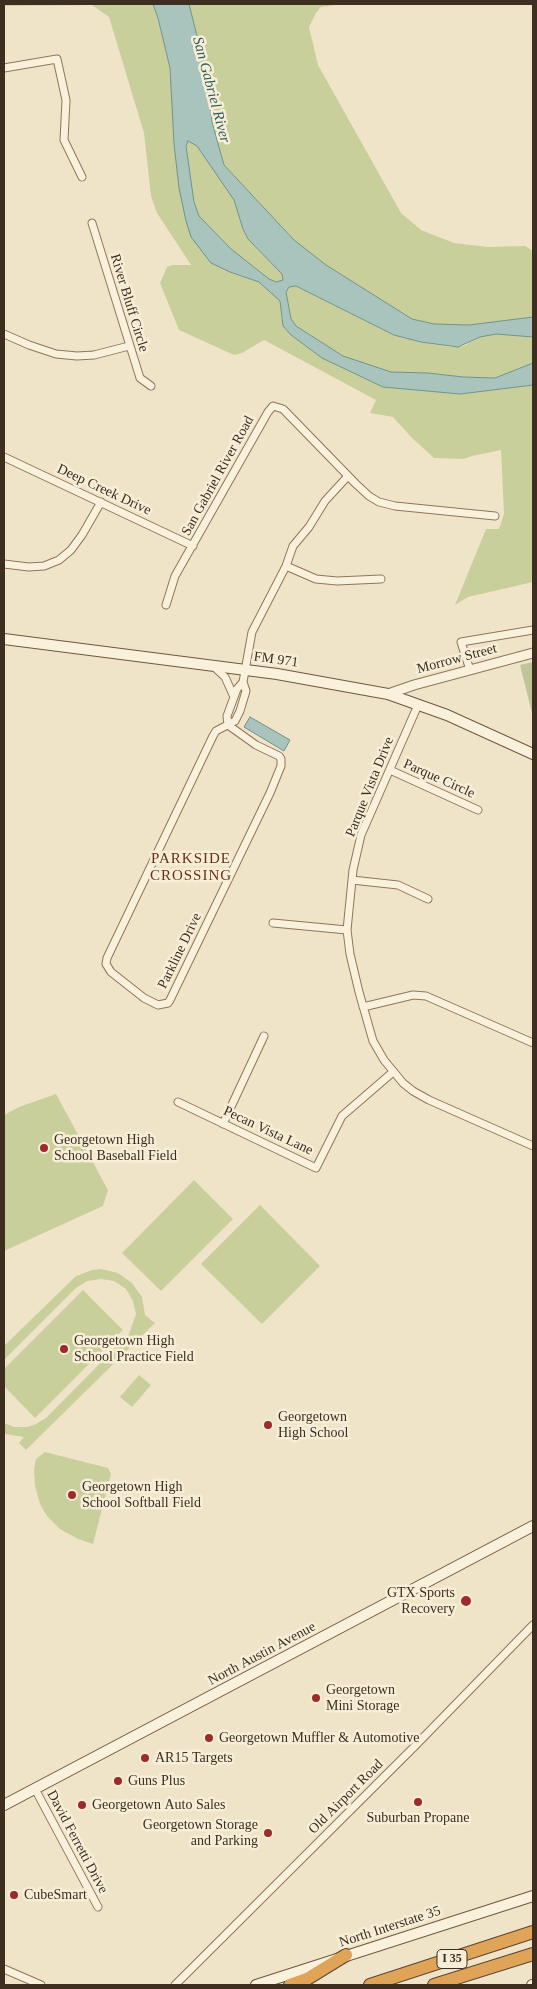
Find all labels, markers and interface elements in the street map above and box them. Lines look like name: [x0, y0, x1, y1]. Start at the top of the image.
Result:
water label: San Gabriel River: [188, 35, 234, 145]
street label: River Bluff Circle: [106, 252, 152, 354]
street label: San Gabriel River Road: [178, 413, 258, 539]
street label: Deep Creek Drive: [54, 461, 154, 519]
street label: Morrow Street: [415, 640, 499, 678]
street label: FM 971: [253, 649, 299, 671]
street label: Parque Vista Drive: [342, 734, 398, 840]
street label: Parque Circle: [401, 756, 477, 802]
district label: PARKSIDE CROSSING: [149, 850, 233, 885]
street label: Parkline Drive: [154, 910, 206, 992]
street label: Pecan Vista Lane: [220, 1103, 316, 1159]
place label: Georgetown High School Baseball Field: [54, 1132, 177, 1164]
marker: Georgetown High School Baseball Field: [38, 1142, 50, 1154]
place label: Georgetown High School Practice Field: [74, 1333, 194, 1365]
marker: Georgetown High School Practice Field: [58, 1343, 70, 1355]
place label: Georgetown High School: [278, 1409, 348, 1441]
marker: Georgetown High School: [262, 1419, 274, 1431]
place label: Georgetown High School Softball Field: [82, 1479, 201, 1511]
marker: Georgetown High School Softball Field: [66, 1489, 78, 1501]
place label: GTX Sports Recovery: [387, 1585, 455, 1618]
marker: GTX Sports Recovery: [459, 1594, 473, 1608]
street label: North Austin Avenue: [205, 1619, 319, 1689]
place label: Georgetown Mini Storage: [326, 1682, 399, 1714]
marker: Georgetown Mini Storage: [310, 1692, 322, 1704]
place label: Georgetown Muffler & Automotive: [219, 1730, 420, 1746]
marker: Georgetown Muffler & Automotive: [203, 1732, 215, 1744]
place label: AR15 Targets: [155, 1750, 233, 1766]
marker: AR15 Targets: [139, 1752, 151, 1764]
street label: Old Airport Road: [305, 1756, 387, 1838]
place label: Guns Plus: [128, 1773, 185, 1789]
marker: Guns Plus: [112, 1775, 124, 1787]
street label: David Ferretti Drive: [43, 1788, 111, 1896]
marker: Suburban Propane: [412, 1796, 424, 1808]
place label: Georgetown Auto Sales: [92, 1797, 225, 1813]
marker: Georgetown Auto Sales: [76, 1799, 88, 1811]
place label: Suburban Propane: [366, 1810, 470, 1826]
place label: Georgetown Storage and Parking: [143, 1817, 258, 1850]
marker: Georgetown Storage and Parking: [262, 1827, 274, 1839]
place label: CubeSmart: [24, 1887, 87, 1903]
marker: CubeSmart: [8, 1889, 20, 1901]
street label: North Interstate 35: [337, 1903, 443, 1951]
road number: I 35: [437, 1950, 467, 1968]

